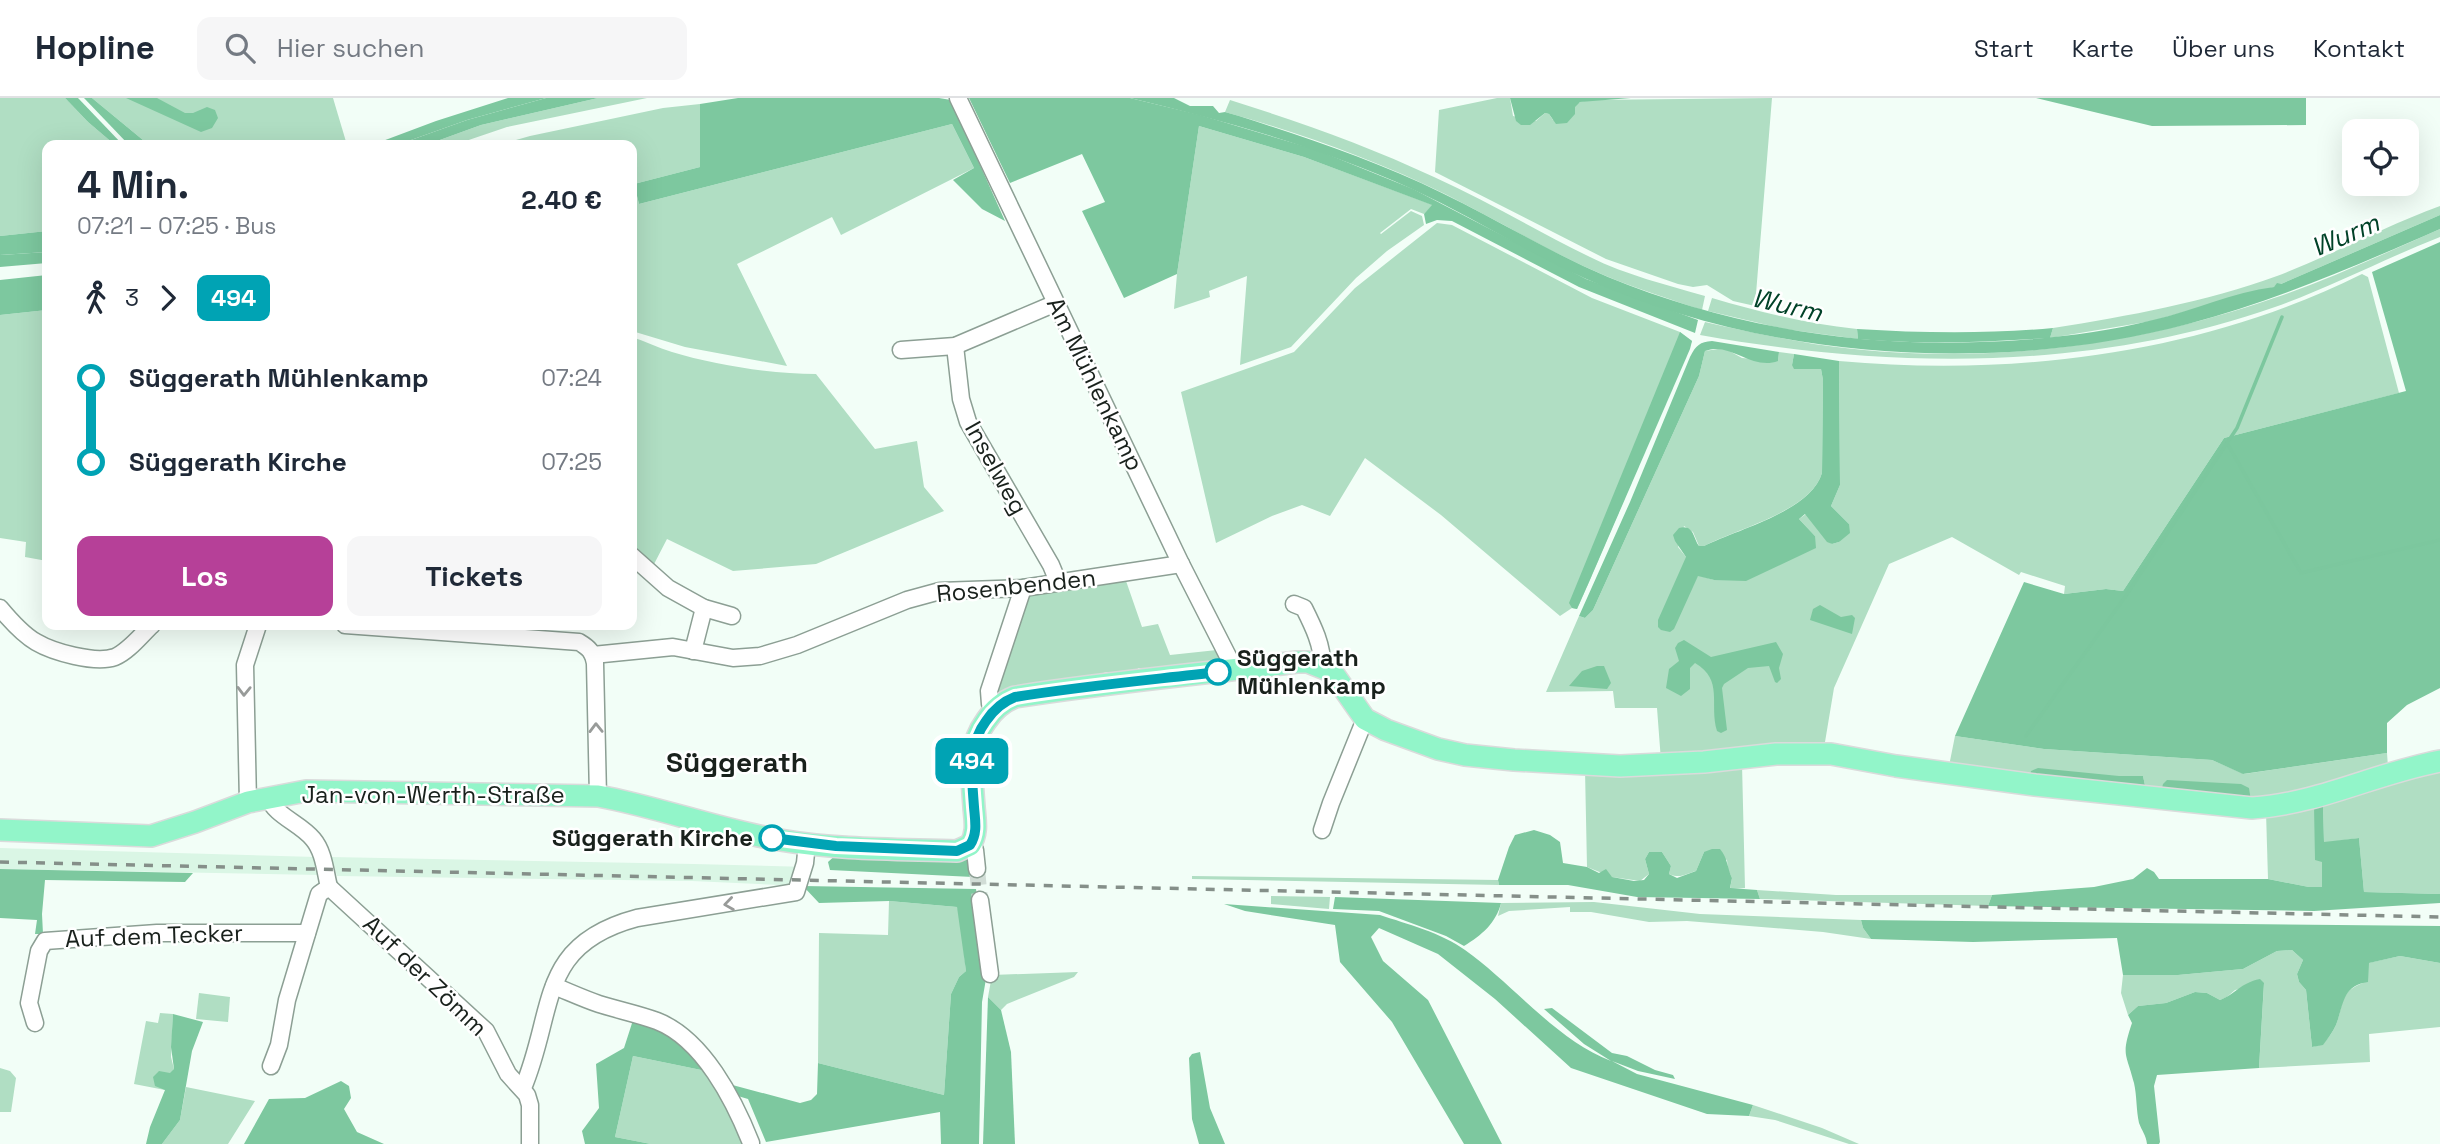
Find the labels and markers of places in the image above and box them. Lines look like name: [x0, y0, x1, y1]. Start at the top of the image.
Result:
place label: Süggerath Mühlenkamp: [1237, 642, 1386, 701]
marker: Süggerath Mühlenkamp: [1205, 659, 1231, 685]
place label: Süggerath Kirche: [552, 822, 753, 853]
marker: Süggerath Kirche: [759, 825, 785, 851]

